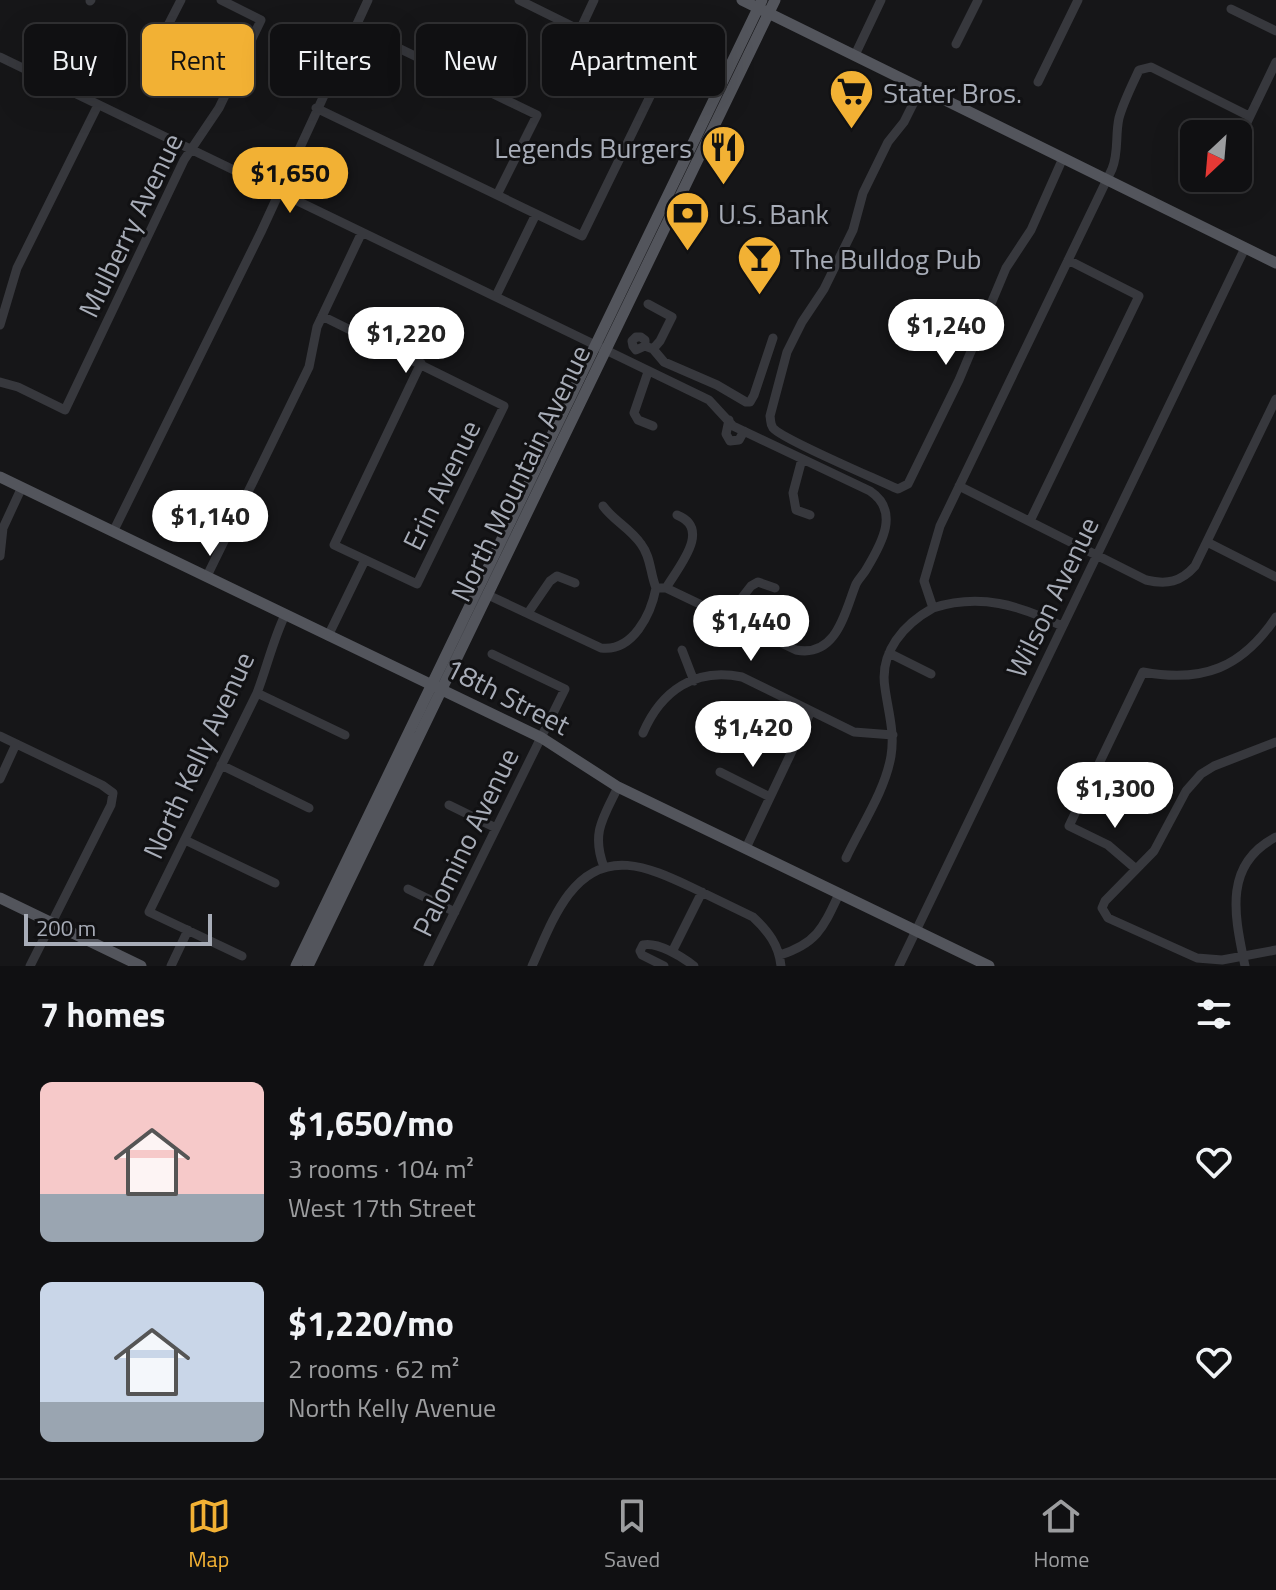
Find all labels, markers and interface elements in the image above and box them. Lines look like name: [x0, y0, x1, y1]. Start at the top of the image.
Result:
chip: Buy: [24, 24, 126, 96]
chip: Rent: [142, 24, 254, 96]
chip: Filters: [270, 24, 400, 96]
chip: New: [416, 24, 526, 96]
chip: Apartment: [542, 24, 725, 96]
supermarket icon: Stater Bros.: [828, 68, 876, 131]
place label: Stater Bros.: [883, 71, 1022, 114]
north arrow: [1180, 120, 1252, 192]
map controls: [1180, 120, 1252, 192]
restaurant icon: Legends Burgers: [699, 123, 747, 186]
street label: Mulberry Avenue: [67, 126, 193, 324]
place label: Legends Burgers: [494, 126, 692, 169]
pin: $1,650: [225, 147, 355, 215]
text: $1,650: [250, 153, 330, 192]
bank icon: U.S. Bank: [663, 189, 711, 252]
place label: U.S. Bank: [718, 192, 829, 235]
bar icon: The Bulldog Pub: [735, 234, 783, 297]
place label: The Bulldog Pub: [790, 237, 981, 280]
pin: $1,240: [881, 299, 1011, 367]
text: $1,240: [906, 305, 986, 344]
pin: $1,220: [341, 307, 471, 375]
text: $1,220: [366, 313, 446, 352]
street label: North Mountain Avenue: [439, 337, 601, 609]
street label: Erin Avenue: [391, 413, 491, 557]
pin: $1,140: [145, 490, 275, 558]
text: $1,140: [170, 496, 250, 535]
street label: Wilson Avenue: [995, 509, 1109, 685]
pin: $1,440: [686, 595, 816, 663]
text: $1,440: [711, 601, 791, 640]
street label: North Kelly Avenue: [131, 644, 265, 866]
street label: 18th Street: [438, 646, 578, 746]
pin: $1,420: [688, 701, 818, 769]
text: $1,420: [713, 707, 793, 746]
street label: Palomino Avenue: [401, 741, 529, 943]
pin: $1,300: [1050, 762, 1180, 830]
text: $1,300: [1075, 768, 1155, 807]
scale bar: [24, 910, 212, 946]
text: 200 m: [36, 911, 96, 945]
text: 7 homes: [40, 988, 165, 1040]
icon: filters: [1192, 992, 1236, 1036]
text: $1,650/mo: [288, 1097, 454, 1149]
icon: home: [104, 1114, 200, 1210]
icon: heart: [1192, 1140, 1236, 1184]
text: 3 rooms · 104 m²: [288, 1149, 474, 1188]
text: West 17th Street: [288, 1188, 476, 1227]
text: $1,220/mo: [288, 1297, 454, 1349]
icon: home: [104, 1314, 200, 1410]
icon: heart: [1192, 1340, 1236, 1384]
text: 2 rooms · 62 m²: [288, 1349, 459, 1388]
text: North Kelly Avenue: [288, 1388, 496, 1427]
tab: Map: [187, 1494, 231, 1576]
tab: Saved: [604, 1494, 660, 1576]
tab: Home: [1033, 1494, 1089, 1576]

